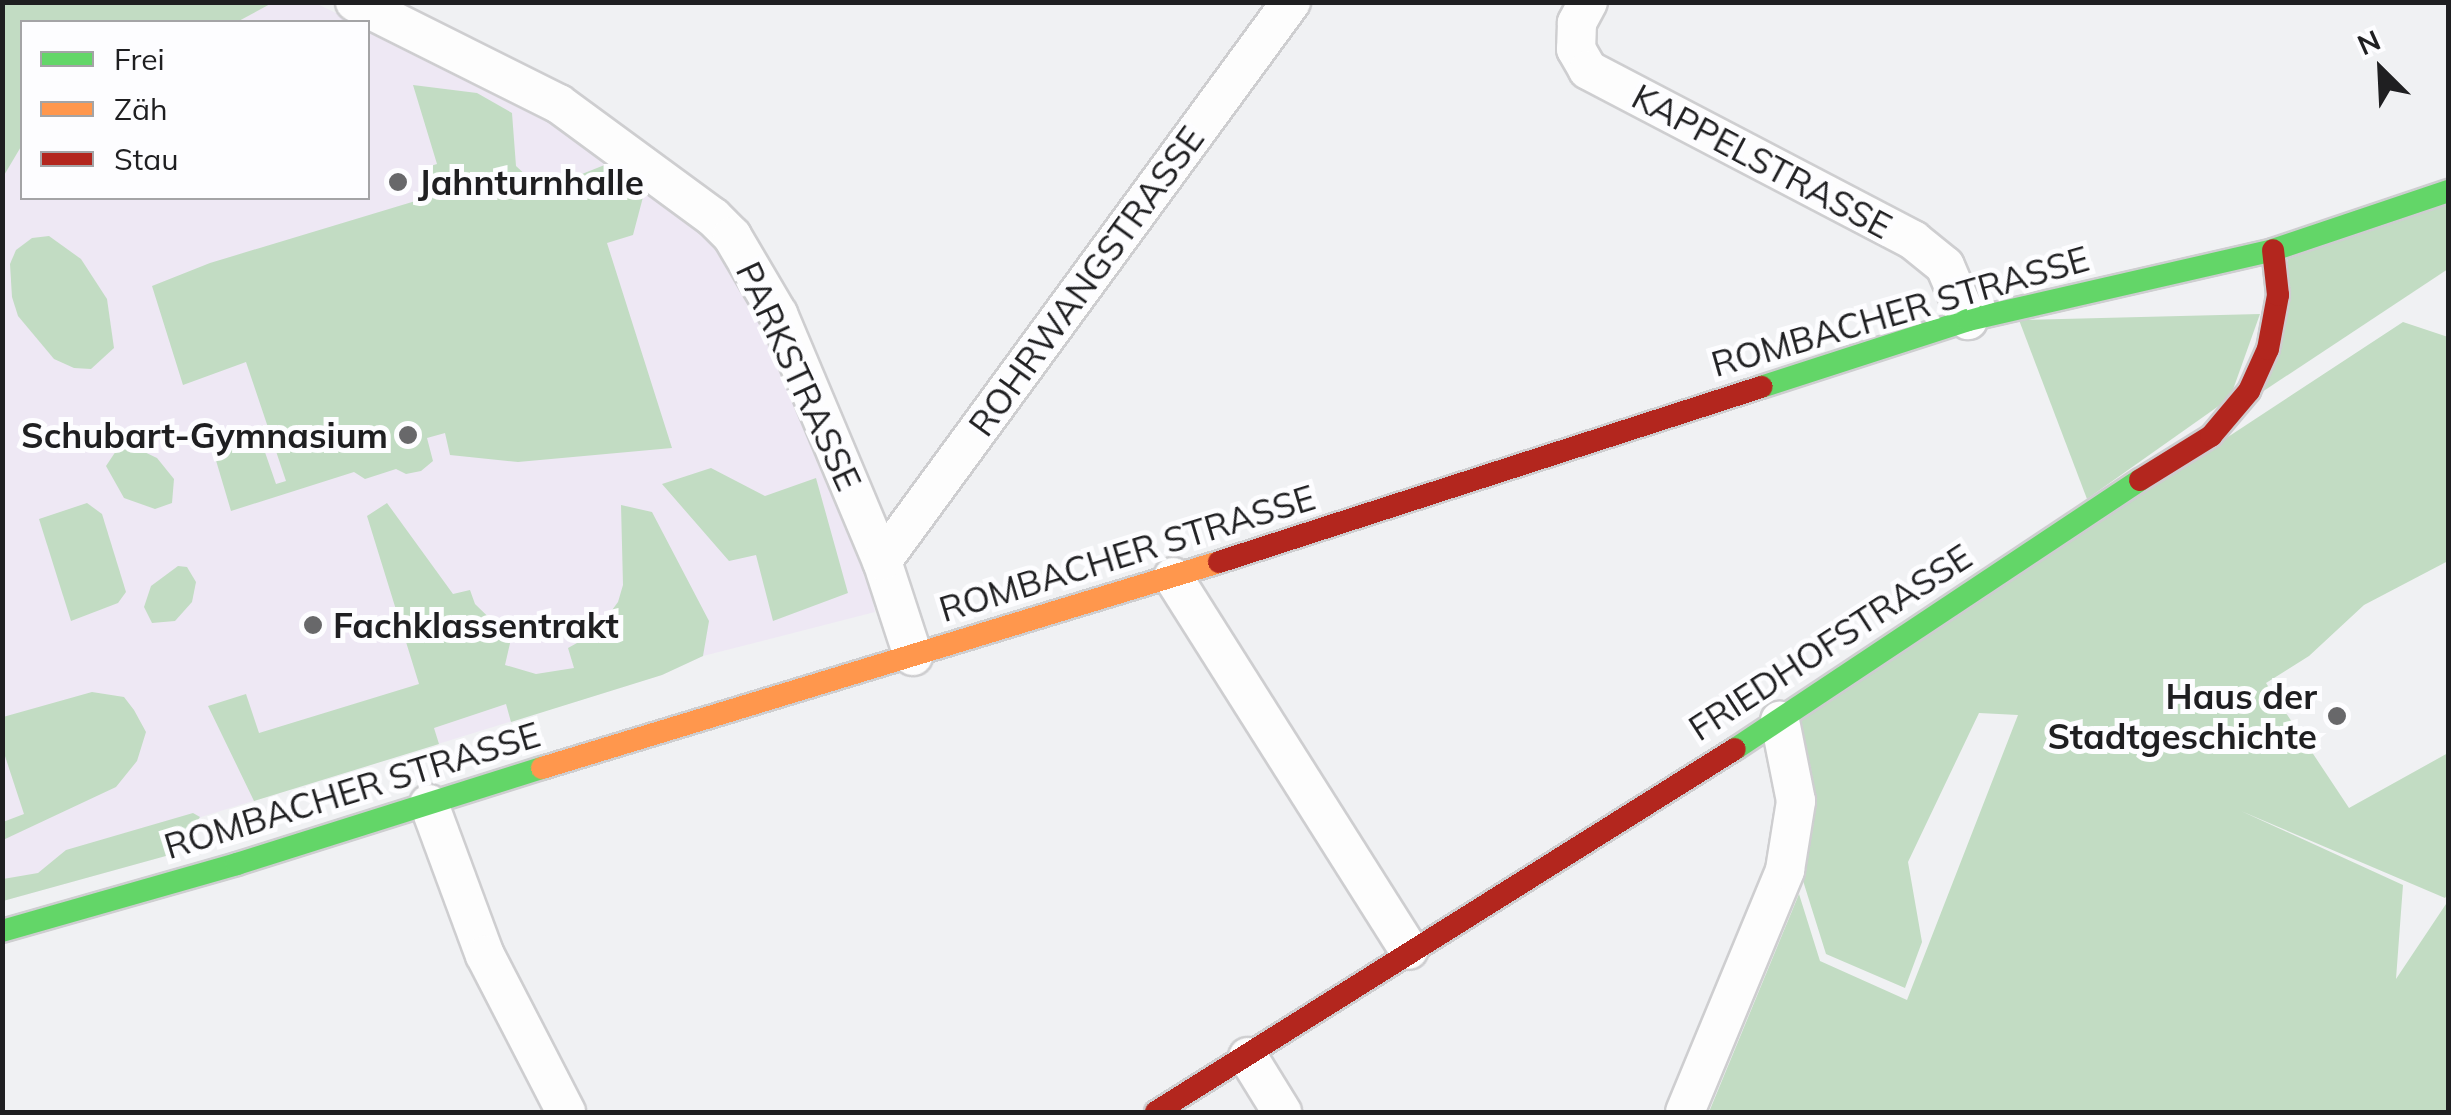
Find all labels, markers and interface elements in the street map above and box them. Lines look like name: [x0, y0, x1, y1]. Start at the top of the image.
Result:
legend: [20, 20, 370, 200]
north arrow: [2331, 20, 2431, 120]
text: N: [2352, 22, 2385, 62]
text: Frei: [114, 40, 165, 78]
street label: KAPPELSTRASSE: [1625, 75, 1899, 247]
text: Zäh: [114, 90, 167, 128]
street label: ROHRWANGSTRASSE: [960, 118, 1212, 444]
text: Stau: [114, 140, 178, 178]
place label: Jahnturnhalle: [418, 161, 644, 203]
marker: Jahnturnhalle: [387, 171, 409, 193]
street label: ROMBACHER STRASSE: [1707, 237, 2093, 385]
street label: PARKSTRASSE: [728, 255, 870, 497]
place label: Schubart-Gymnasium: [21, 414, 388, 456]
marker: Schubart-Gymnasium: [397, 424, 419, 446]
street label: ROMBACHER STRASSE: [934, 476, 1320, 630]
street label: FRIEDHOFSTRASSE: [1681, 535, 1979, 749]
place label: Fachklassentrakt: [333, 604, 619, 646]
marker: Fachklassentrakt: [302, 614, 324, 636]
place label: Haus der Stadtgeschichte: [2047, 675, 2317, 757]
marker: Haus der Stadtgeschichte: [2326, 705, 2348, 727]
street label: ROMBACHER STRASSE: [159, 713, 545, 867]

